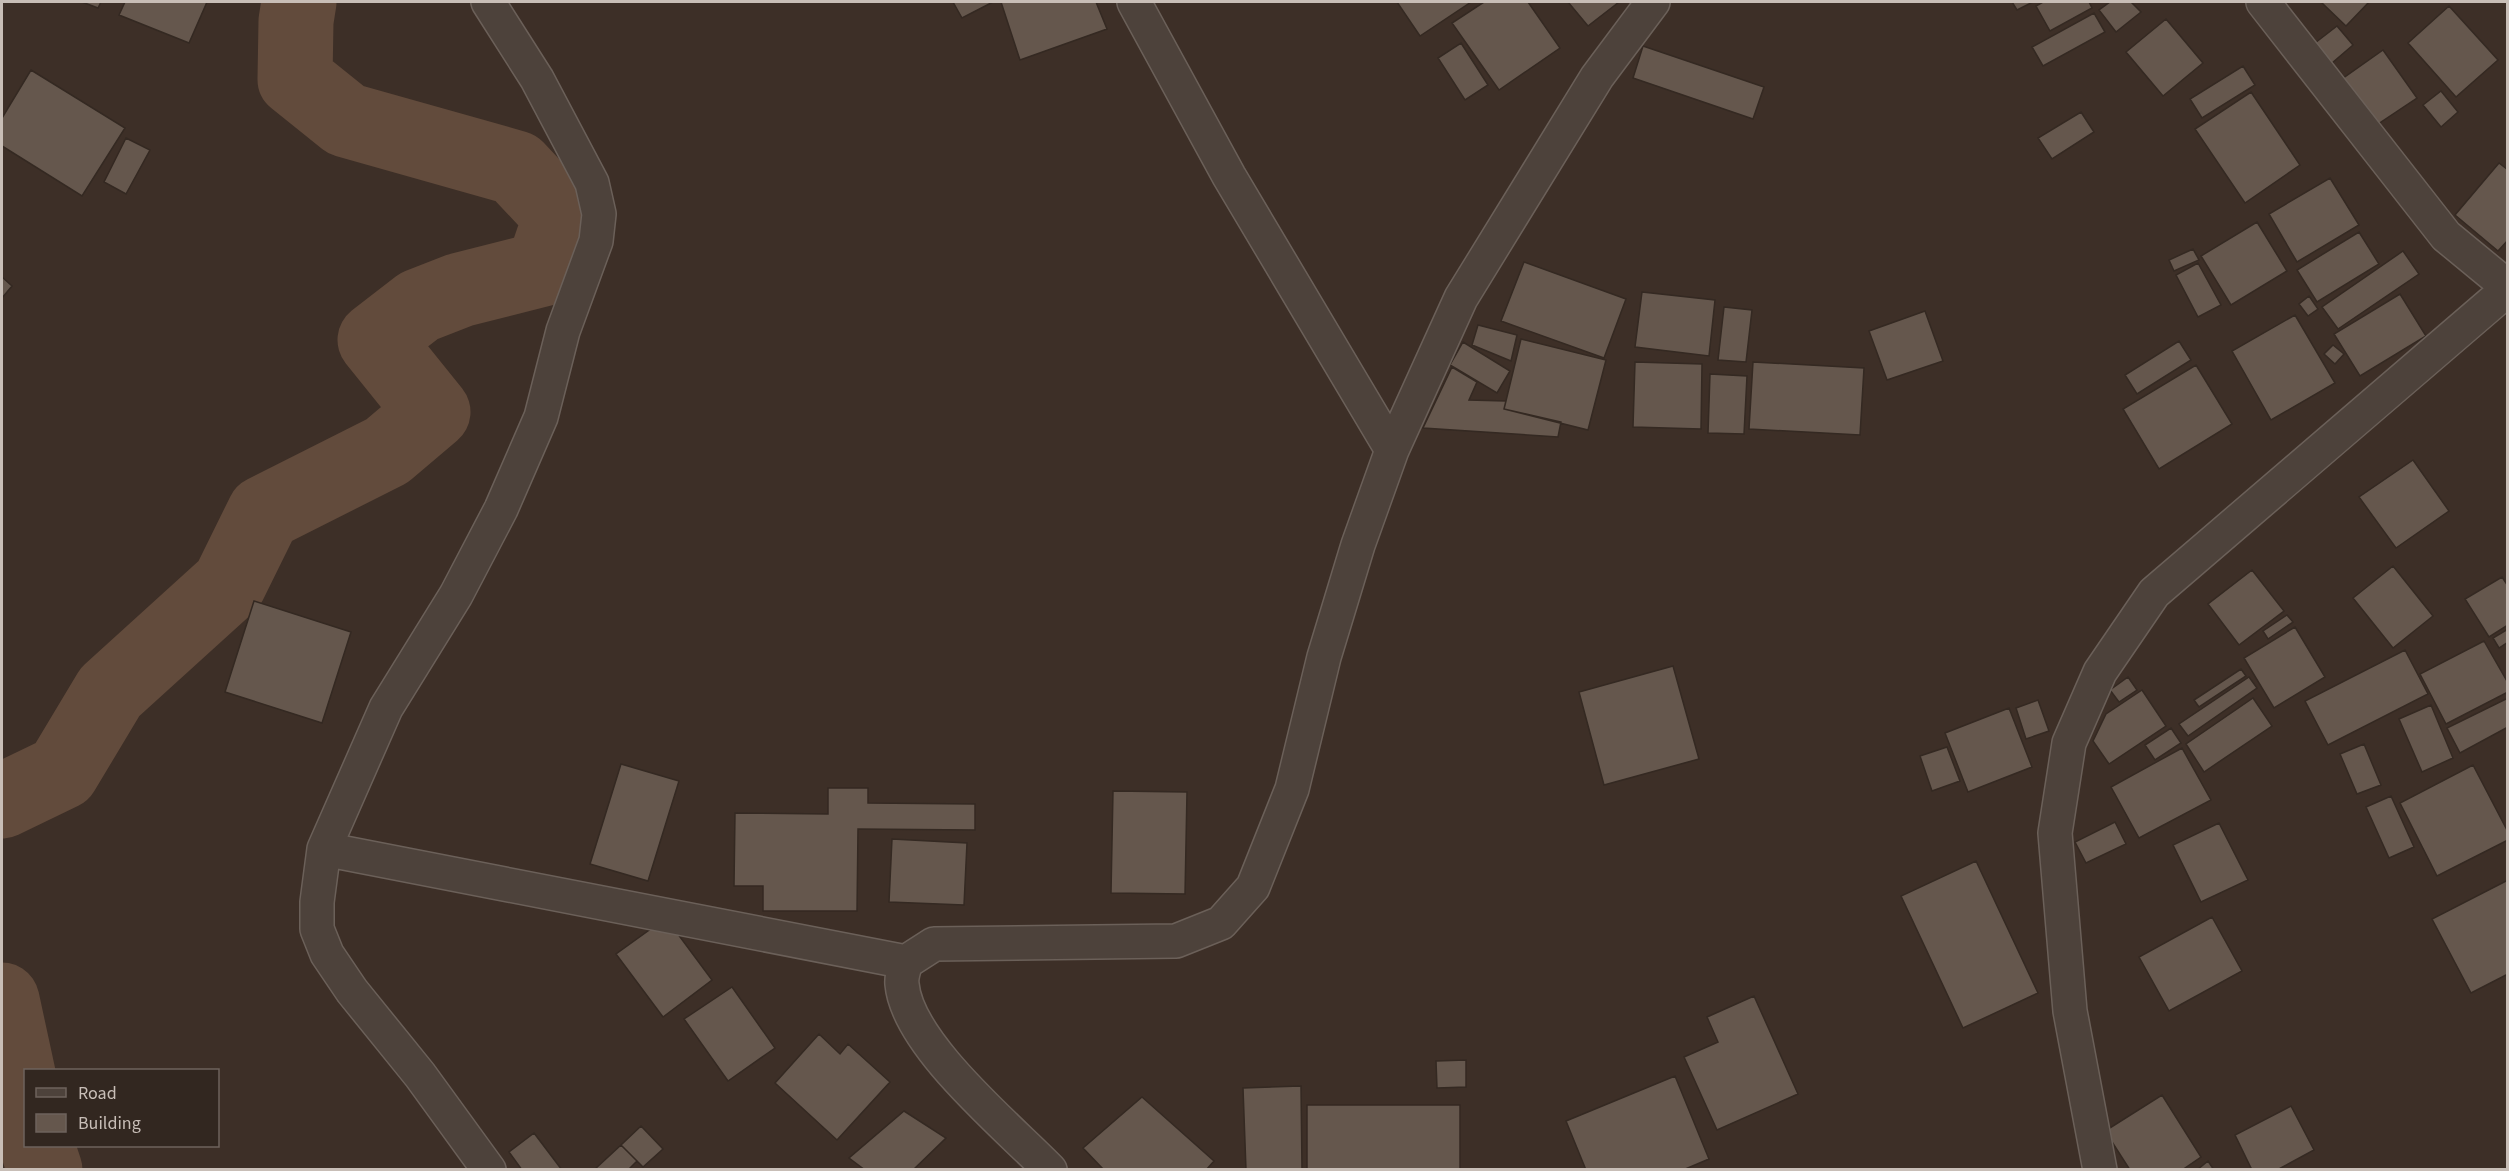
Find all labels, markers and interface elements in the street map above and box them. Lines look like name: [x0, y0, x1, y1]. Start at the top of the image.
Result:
legend: [24, 1069, 219, 1147]
text: Road: [78, 1081, 117, 1106]
text: Building: [78, 1111, 141, 1136]

